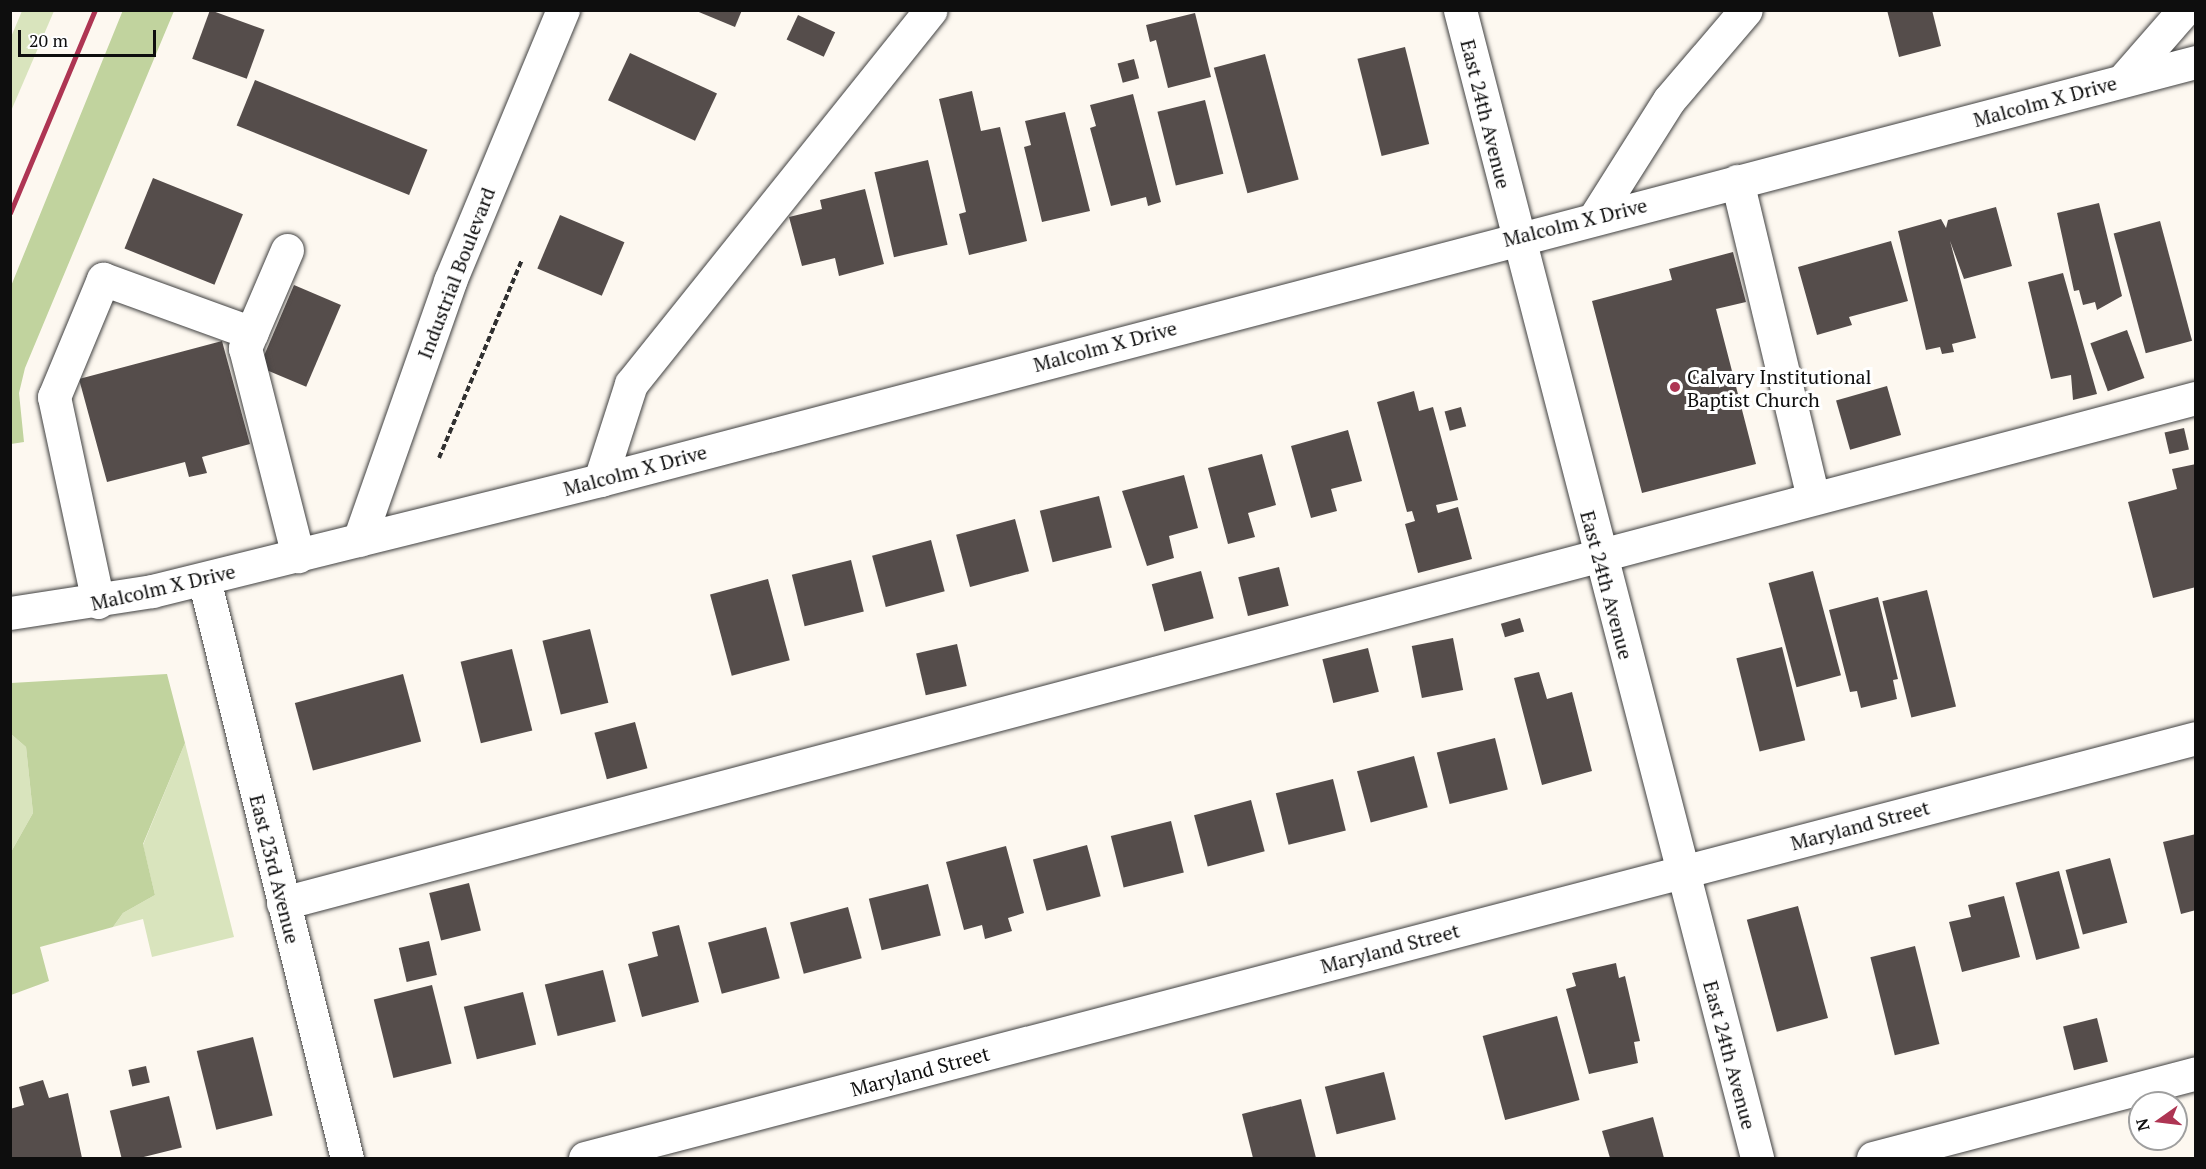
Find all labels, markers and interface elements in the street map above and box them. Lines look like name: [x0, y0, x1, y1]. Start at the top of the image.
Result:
scale bar: [21, 18, 159, 56]
text: 20 m: [29, 28, 68, 52]
street label: East 24th Avenue: [1456, 37, 1516, 191]
street label: Malcolm X Drive: [1971, 70, 2119, 132]
street label: Industrial Boulevard: [412, 184, 500, 362]
street label: Malcolm X Drive: [1500, 193, 1650, 251]
street label: Malcolm X Drive: [1031, 315, 1179, 377]
place label: Calvary Institutional Baptist Church: [1687, 364, 1872, 411]
marker: Calvary Institutional Baptist Church: [1668, 380, 1682, 394]
street label: Malcolm X Drive: [561, 439, 709, 501]
street label: East 24th Avenue: [1576, 508, 1638, 662]
street label: Malcolm X Drive: [88, 559, 238, 615]
street label: East 23rd Avenue: [245, 792, 305, 946]
street label: Maryland Street: [1788, 795, 1932, 855]
street label: Maryland Street: [1318, 918, 1462, 978]
street label: East 24th Avenue: [1699, 978, 1761, 1132]
street label: Maryland Street: [848, 1041, 992, 1101]
north arrow: [2128, 1091, 2188, 1151]
text: N: [2130, 1116, 2155, 1133]

